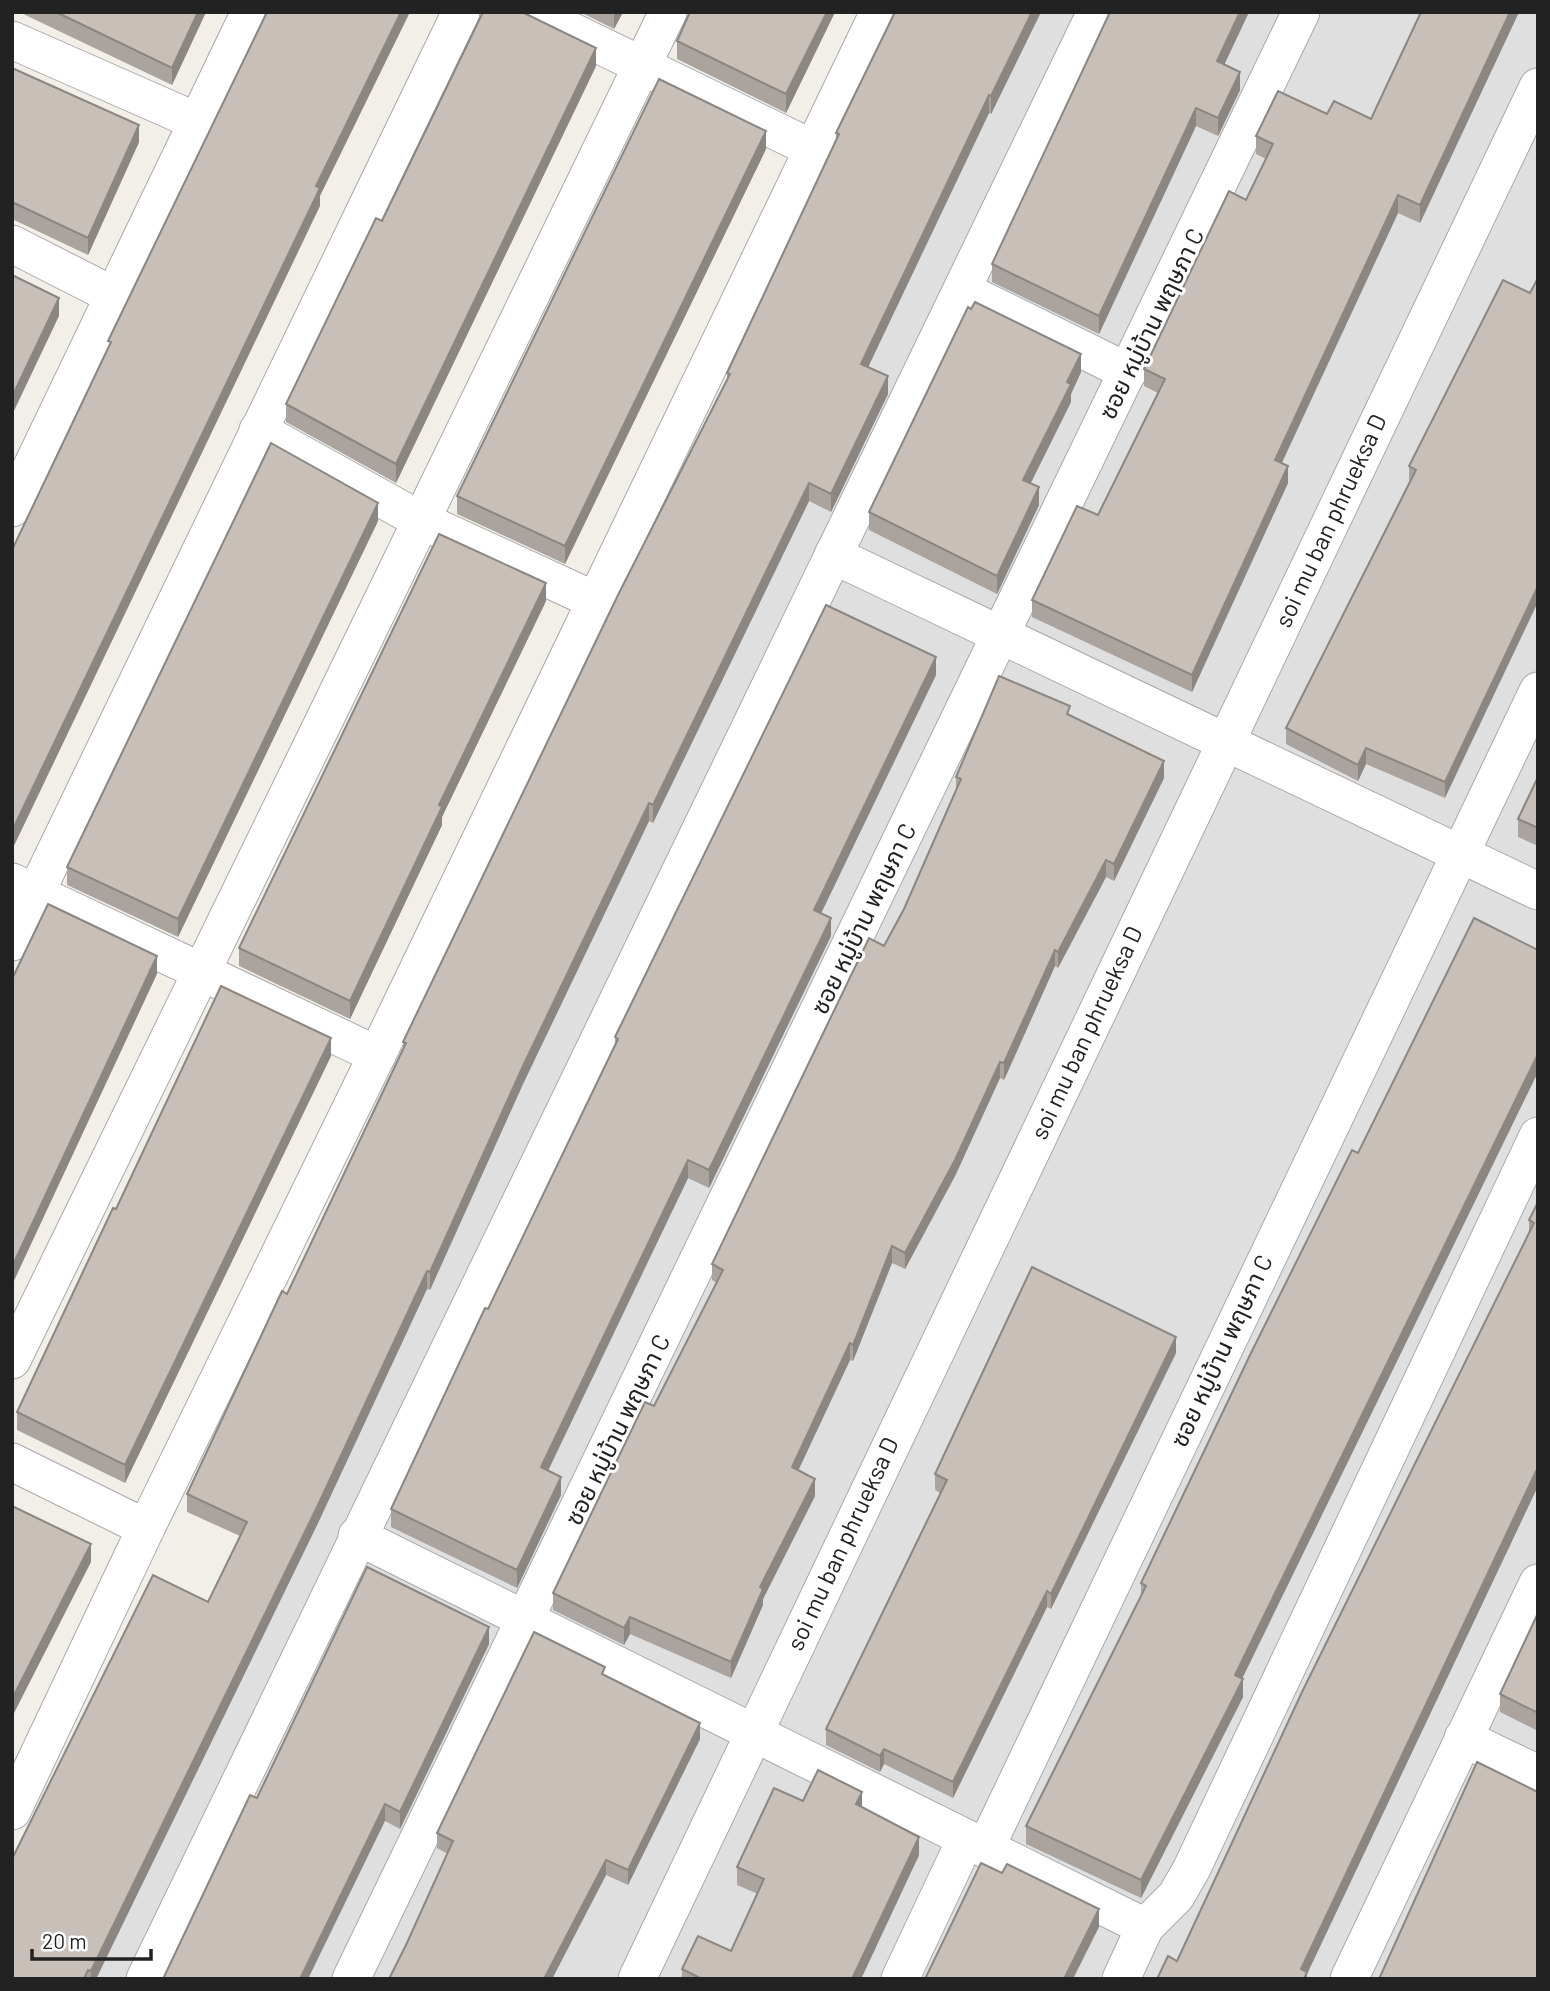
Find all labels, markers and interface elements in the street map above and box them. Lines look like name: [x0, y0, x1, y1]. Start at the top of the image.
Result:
street label: ซอย หมู่บ้าน พฤษภา C: [1092, 223, 1211, 424]
street label: soi mu ban phrueksa D: [1267, 409, 1392, 632]
street label: ซอย หมู่บ้าน พฤษภา C: [804, 818, 923, 1019]
street label: soi mu ban phrueksa D: [1023, 921, 1148, 1144]
street label: ซอย หมู่บ้าน พฤษภา C: [1163, 1250, 1280, 1452]
street label: ซอย หมู่บ้าน พฤษภา C: [558, 1329, 677, 1530]
street label: soi mu ban phrueksa D: [779, 1432, 904, 1655]
scale bar: [32, 1918, 150, 1962]
text: 20 m: [42, 1928, 87, 1953]

